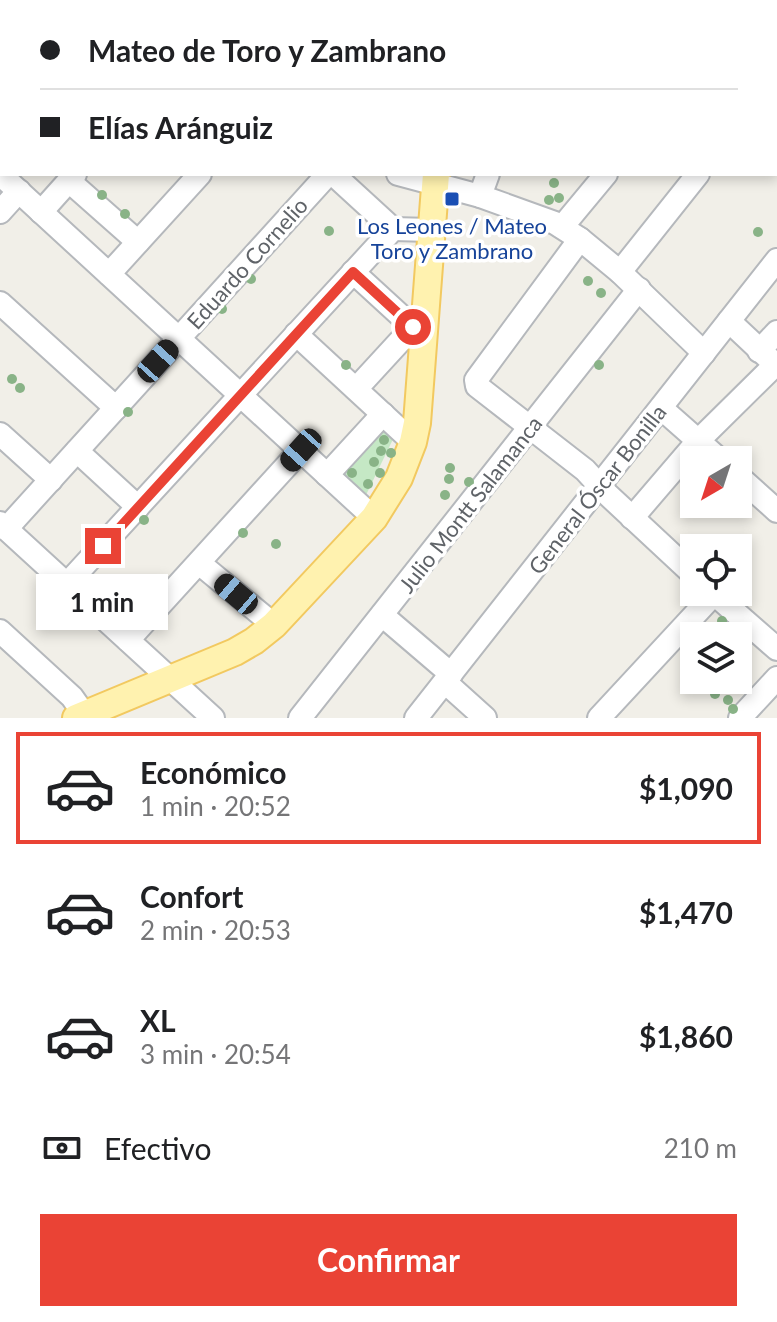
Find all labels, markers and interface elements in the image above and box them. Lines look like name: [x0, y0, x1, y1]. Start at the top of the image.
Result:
text: Mateo de Toro y Zambrano: [88, 32, 446, 68]
text: Elías Aránguiz: [88, 109, 273, 145]
marker: Los Leones / Mateo Toro y Zambrano: [443, 190, 461, 208]
street label: Eduardo Cornelio: [181, 192, 313, 334]
place label: Los Leones / Mateo Toro y Zambrano: [357, 212, 547, 264]
route start: [395, 309, 431, 345]
car: [133, 335, 183, 387]
street label: General Óscar Bonilla: [522, 399, 672, 579]
street label: Julio Montt Salamanca: [393, 410, 547, 598]
car: [276, 424, 326, 476]
north arrow: [680, 446, 752, 518]
map controls: [680, 446, 752, 694]
route end: [85, 528, 121, 564]
button: locate: [680, 534, 752, 606]
car: [210, 569, 262, 619]
callout: 1 min: [37, 574, 169, 630]
text: 1 min: [70, 586, 134, 618]
button: layers: [680, 622, 752, 694]
icon: car: [44, 752, 116, 824]
text: Económico: [140, 754, 286, 790]
text: $1,090: [639, 770, 733, 806]
text: 1 min · 20:52: [140, 790, 291, 822]
icon: car: [44, 876, 116, 948]
text: Confort: [140, 878, 243, 914]
text: $1,470: [639, 894, 733, 930]
text: 2 min · 20:53: [140, 914, 291, 946]
icon: car: [44, 1000, 116, 1072]
text: XL: [140, 1002, 176, 1038]
text: $1,860: [639, 1018, 733, 1054]
text: 3 min · 20:54: [140, 1038, 291, 1070]
icon: cash: [40, 1126, 84, 1170]
text: Efectivo: [104, 1130, 211, 1166]
text: 210 m: [664, 1132, 737, 1164]
button: Confirmar: [40, 1214, 737, 1306]

